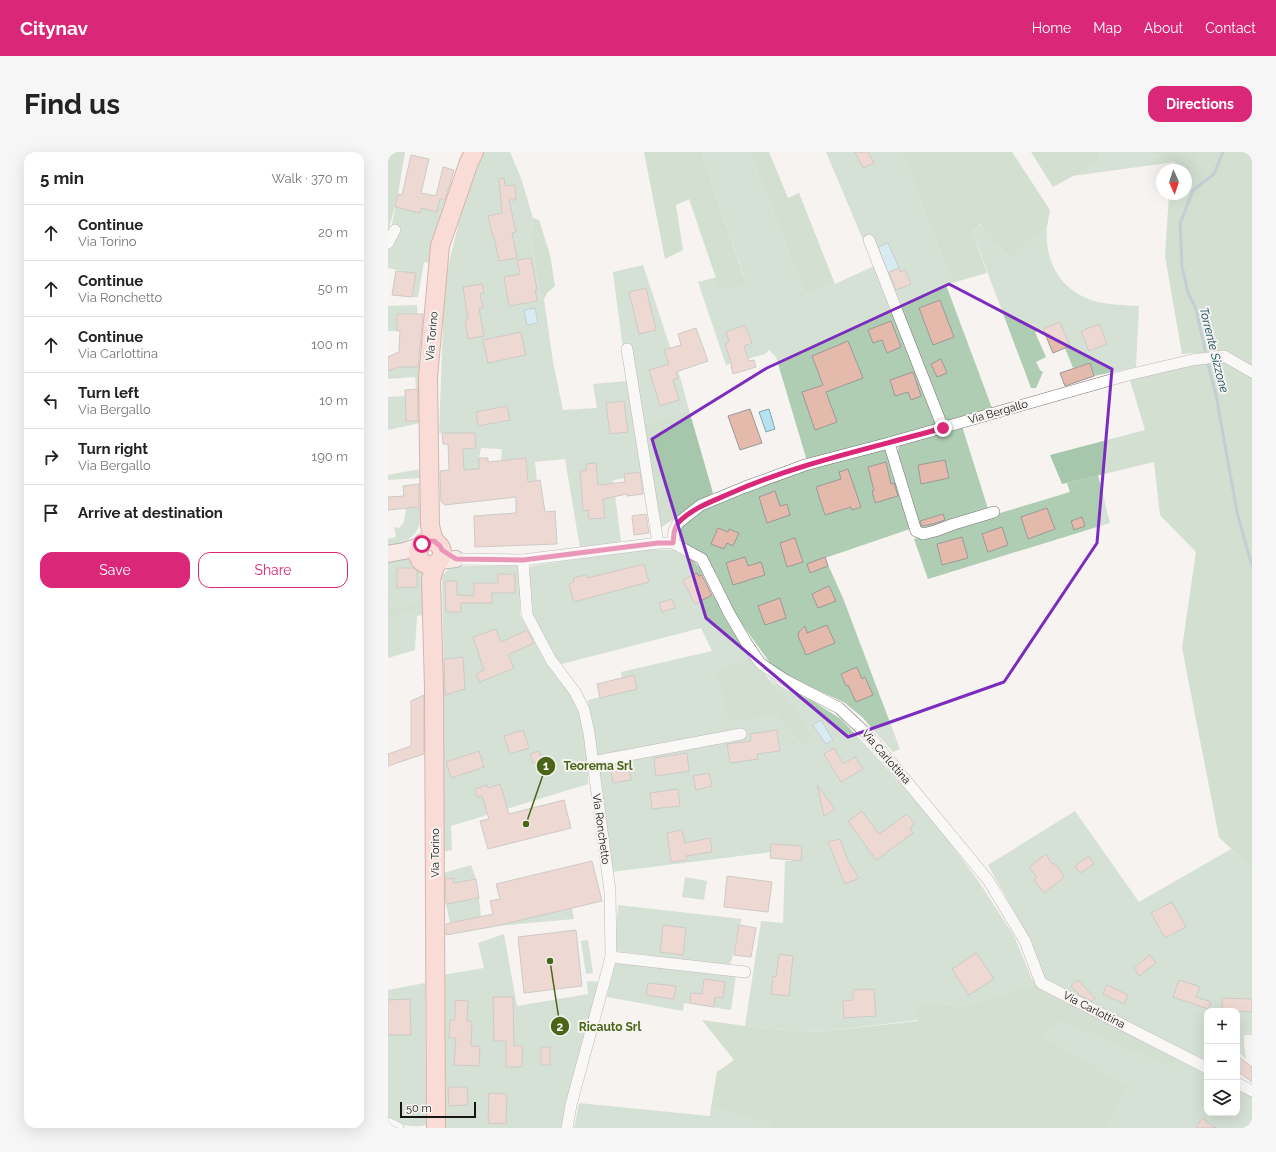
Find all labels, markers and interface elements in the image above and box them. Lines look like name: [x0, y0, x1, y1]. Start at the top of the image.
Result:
text: Citynav: [20, 17, 88, 39]
text: Home: [1032, 20, 1071, 36]
text: Map: [1093, 20, 1122, 36]
text: About: [1144, 20, 1183, 36]
text: Contact: [1205, 20, 1256, 36]
button: Directions: [1148, 86, 1252, 122]
text: Find us: [24, 88, 120, 121]
north arrow: [1156, 164, 1192, 200]
text: 5 min: [40, 168, 84, 188]
text: Walk · 370 m: [271, 171, 348, 186]
text: Continue: [78, 216, 143, 234]
icon: ahead: [40, 222, 62, 244]
text: 20 m: [318, 225, 348, 240]
text: Via Torino: [78, 234, 137, 249]
text: Continue: [78, 272, 143, 290]
icon: ahead: [40, 278, 62, 300]
text: 50 m: [318, 281, 348, 296]
text: Via Ronchetto: [78, 290, 162, 305]
water label: Torrente Sizzone: [1197, 306, 1232, 395]
street label: Via Torino: [423, 310, 441, 361]
text: Continue: [78, 328, 143, 346]
icon: ahead: [40, 334, 62, 356]
text: 100 m: [311, 337, 348, 352]
text: Via Carlottina: [78, 346, 158, 361]
text: Turn left: [78, 384, 139, 402]
icon: left: [40, 390, 62, 412]
text: 10 m: [319, 393, 348, 408]
street label: Via Bergallo: [967, 397, 1030, 427]
text: Via Bergallo: [78, 402, 151, 417]
route end: [934, 419, 952, 437]
text: Turn right: [78, 440, 148, 458]
icon: right: [40, 446, 62, 468]
text: 190 m: [312, 449, 348, 464]
text: Via Bergallo: [78, 458, 151, 473]
icon: arrive: [40, 502, 62, 524]
text: Arrive at destination: [78, 504, 223, 522]
route start: [413, 535, 431, 553]
button: Save: [40, 552, 190, 588]
button: Share: [198, 552, 348, 588]
street label: Via Carlottina: [859, 727, 913, 787]
callout: Teorema Srl: [536, 754, 641, 778]
text: 1: [543, 759, 549, 773]
text: Teorema Srl: [563, 759, 633, 773]
street label: Via Ronchetto: [590, 793, 612, 866]
street label: Via Torino: [429, 828, 442, 878]
street label: Via Carlottina: [1061, 989, 1127, 1031]
map controls: [1204, 1008, 1240, 1116]
button: +: [1204, 1008, 1240, 1044]
callout: Ricauto Srl: [550, 1014, 649, 1038]
text: 2: [557, 1020, 564, 1034]
text: Ricauto Srl: [579, 1020, 641, 1034]
button: −: [1204, 1044, 1240, 1080]
button: layers: [1204, 1080, 1240, 1116]
scale bar: [400, 1100, 476, 1119]
text: 50 m: [406, 1102, 432, 1115]

